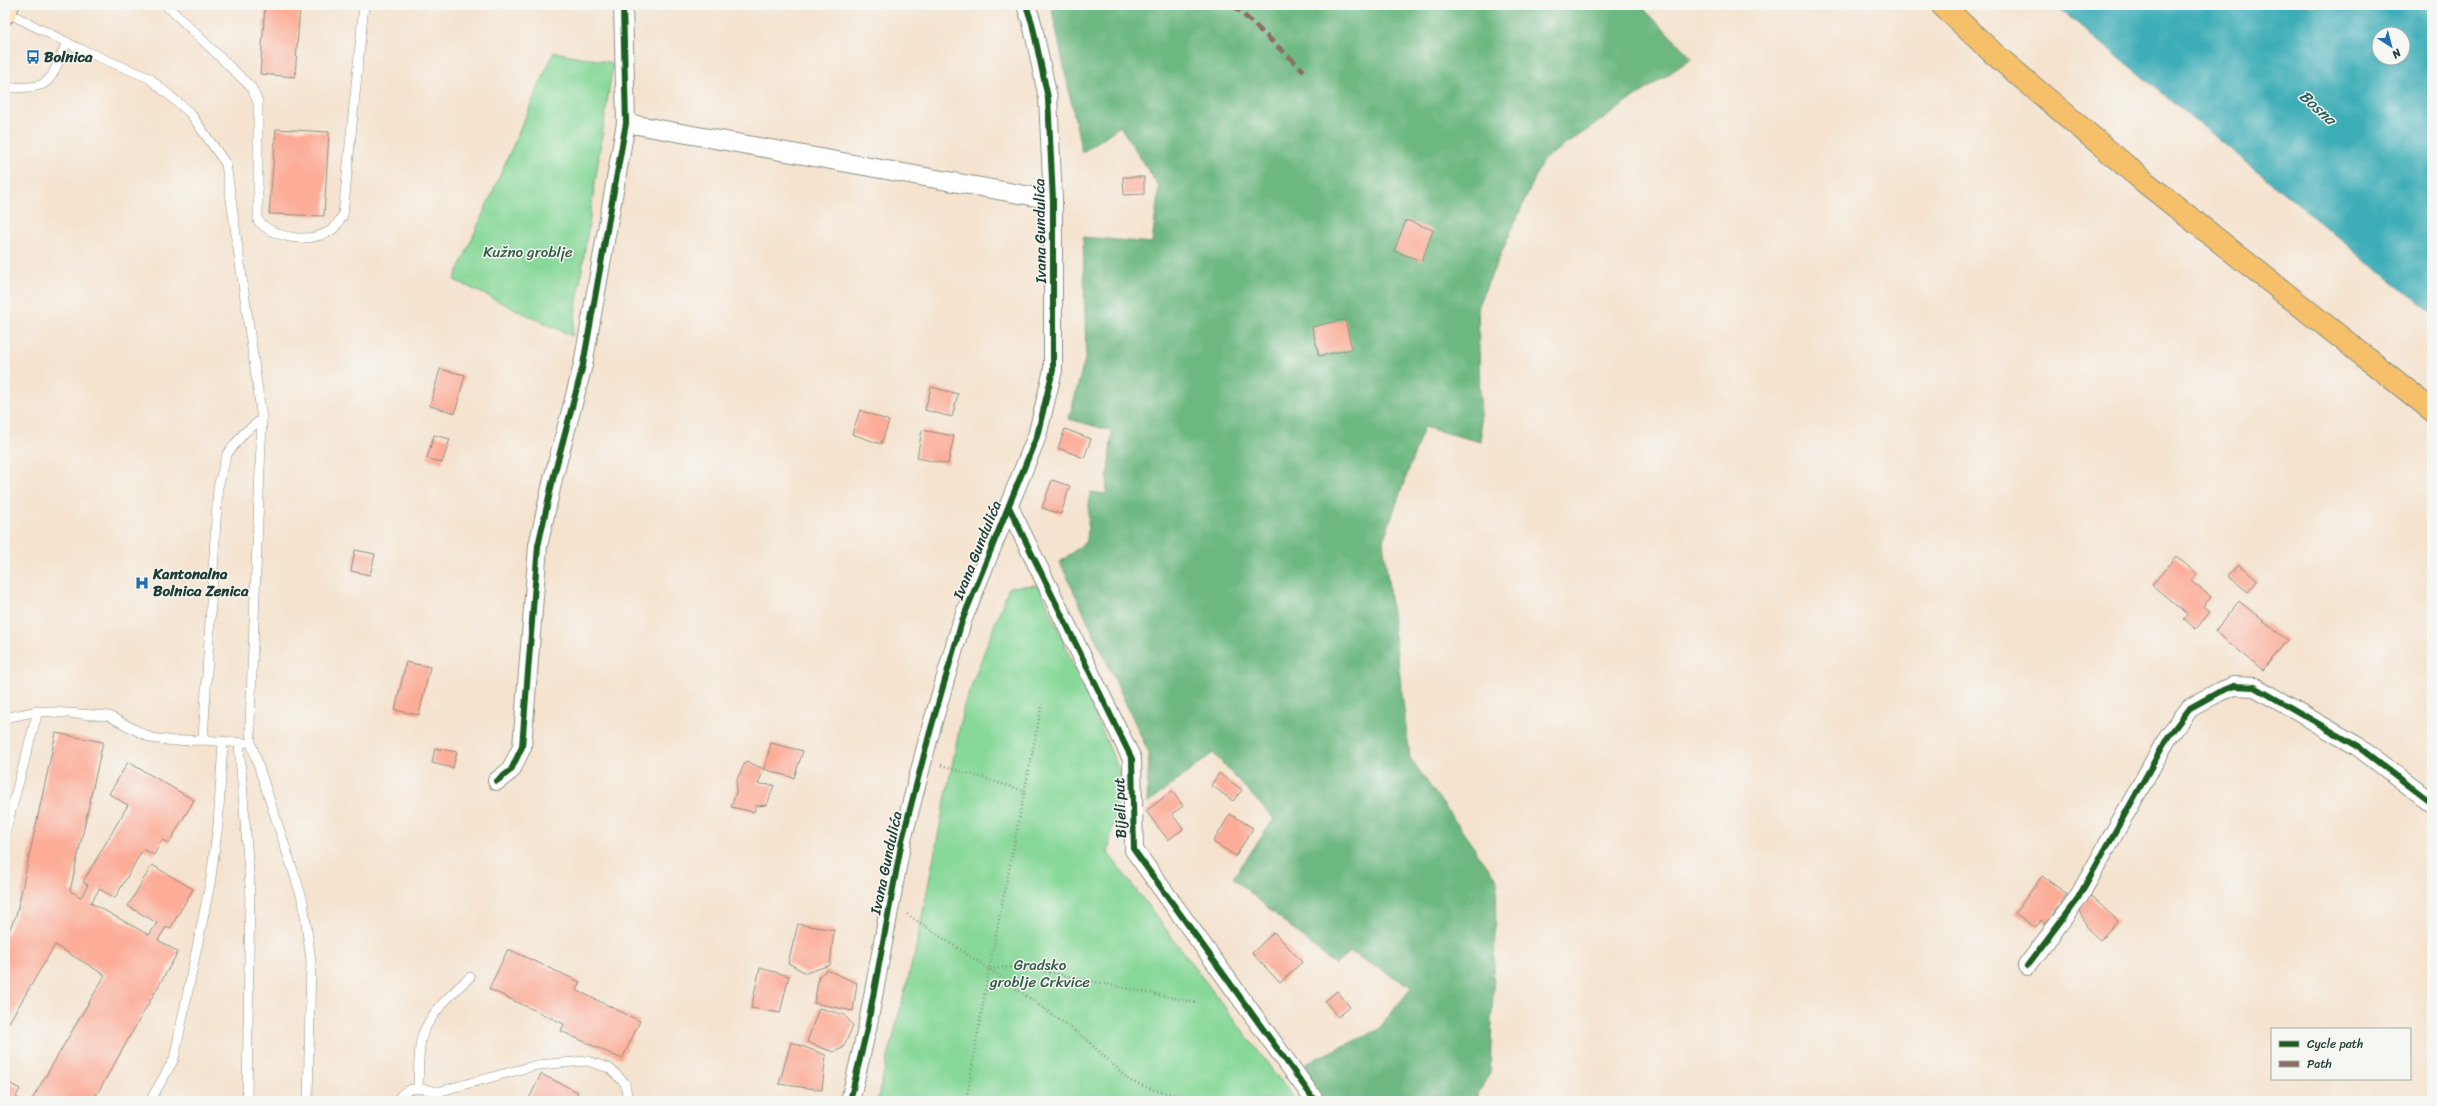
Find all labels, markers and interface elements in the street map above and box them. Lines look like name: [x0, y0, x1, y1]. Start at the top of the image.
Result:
north arrow: [2371, 26, 2411, 66]
text: N: [2388, 43, 2406, 64]
place label: Bolnica: [44, 44, 93, 70]
bus stop icon: Bolnica: [25, 49, 41, 65]
water label: Bosna: [2292, 82, 2345, 134]
street label: Ivana Gundulića: [1026, 178, 1054, 285]
park label: Kužno groblje: [483, 239, 573, 265]
street label: Ivana Gundulića: [945, 496, 1009, 604]
place label: Kantonalna Bolnica Zenica: [152, 561, 249, 604]
hospital icon: Kantonalna Bolnica Zenica: [134, 575, 150, 591]
street label: Bijeli put: [1106, 777, 1134, 839]
street label: Ivana Gundulića: [862, 809, 910, 918]
park label: Gradsko groblje Crkvice: [989, 952, 1090, 995]
legend: [2271, 1028, 2411, 1080]
text: Cycle path: [2307, 1033, 2363, 1055]
text: Path: [2307, 1053, 2332, 1075]

